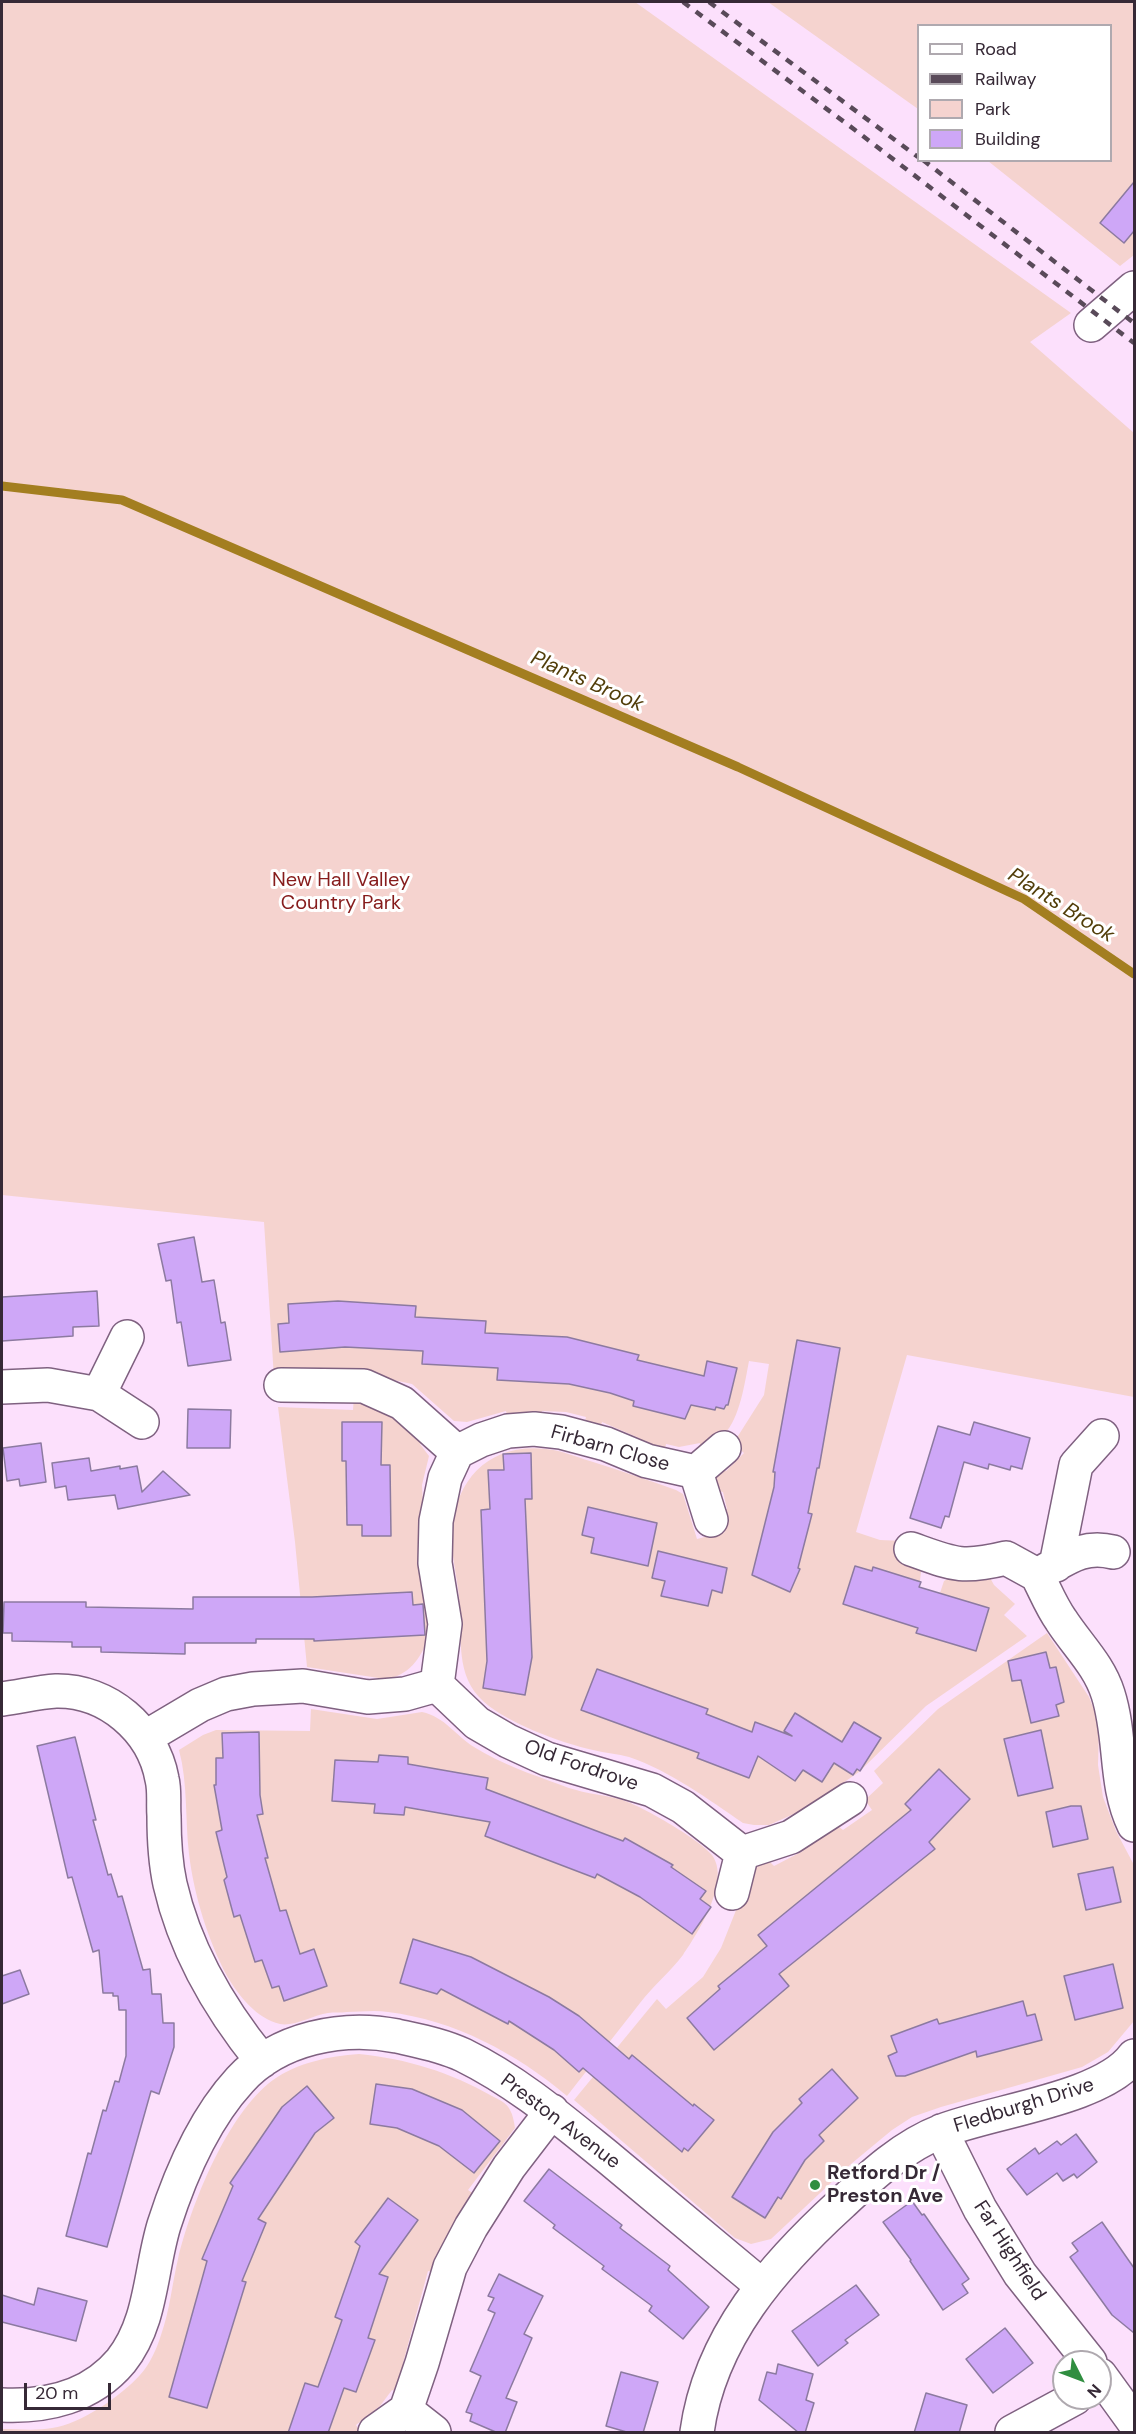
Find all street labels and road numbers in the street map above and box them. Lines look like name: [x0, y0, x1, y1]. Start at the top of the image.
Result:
street label: Firbarn Close: [548, 1421, 672, 1477]
street label: Old Fordrove: [521, 1735, 641, 1797]
street label: Preston Avenue: [495, 2069, 625, 2175]
street label: Fledburgh Drive: [951, 2073, 1097, 2139]
street label: Far Highfield: [968, 2197, 1050, 2305]

